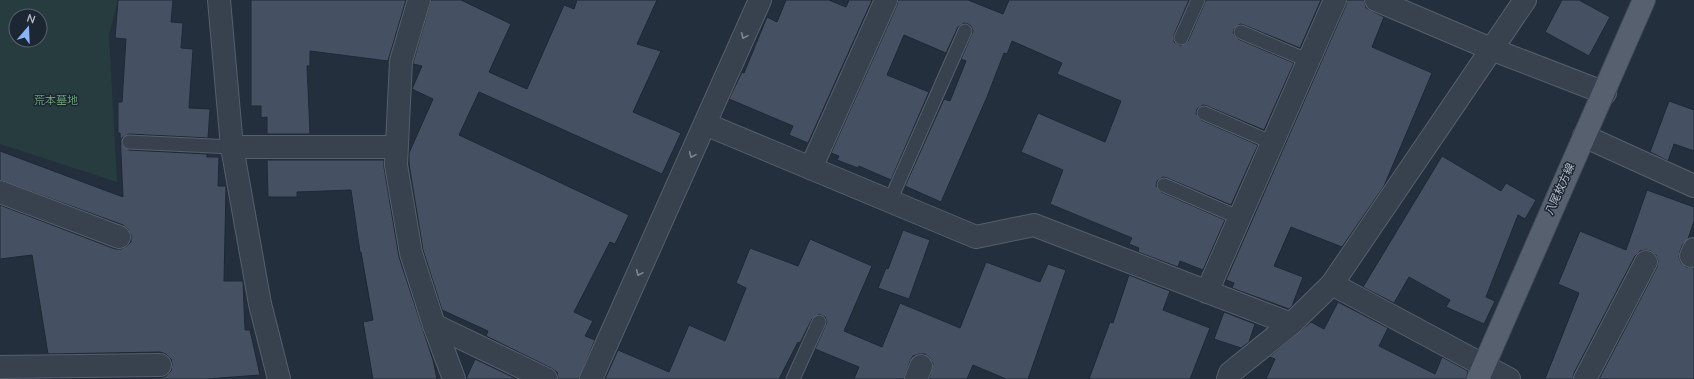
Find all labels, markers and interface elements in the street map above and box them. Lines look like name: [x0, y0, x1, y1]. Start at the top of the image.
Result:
north arrow: [8, 8, 48, 48]
text: N: [25, 11, 37, 27]
one-way arrow: [741, 32, 749, 39]
park label: 荒本墓地: [34, 93, 78, 108]
one-way arrow: [689, 150, 697, 158]
street label: 八尾枚方線: [1542, 161, 1578, 217]
one-way arrow: [636, 269, 644, 277]

